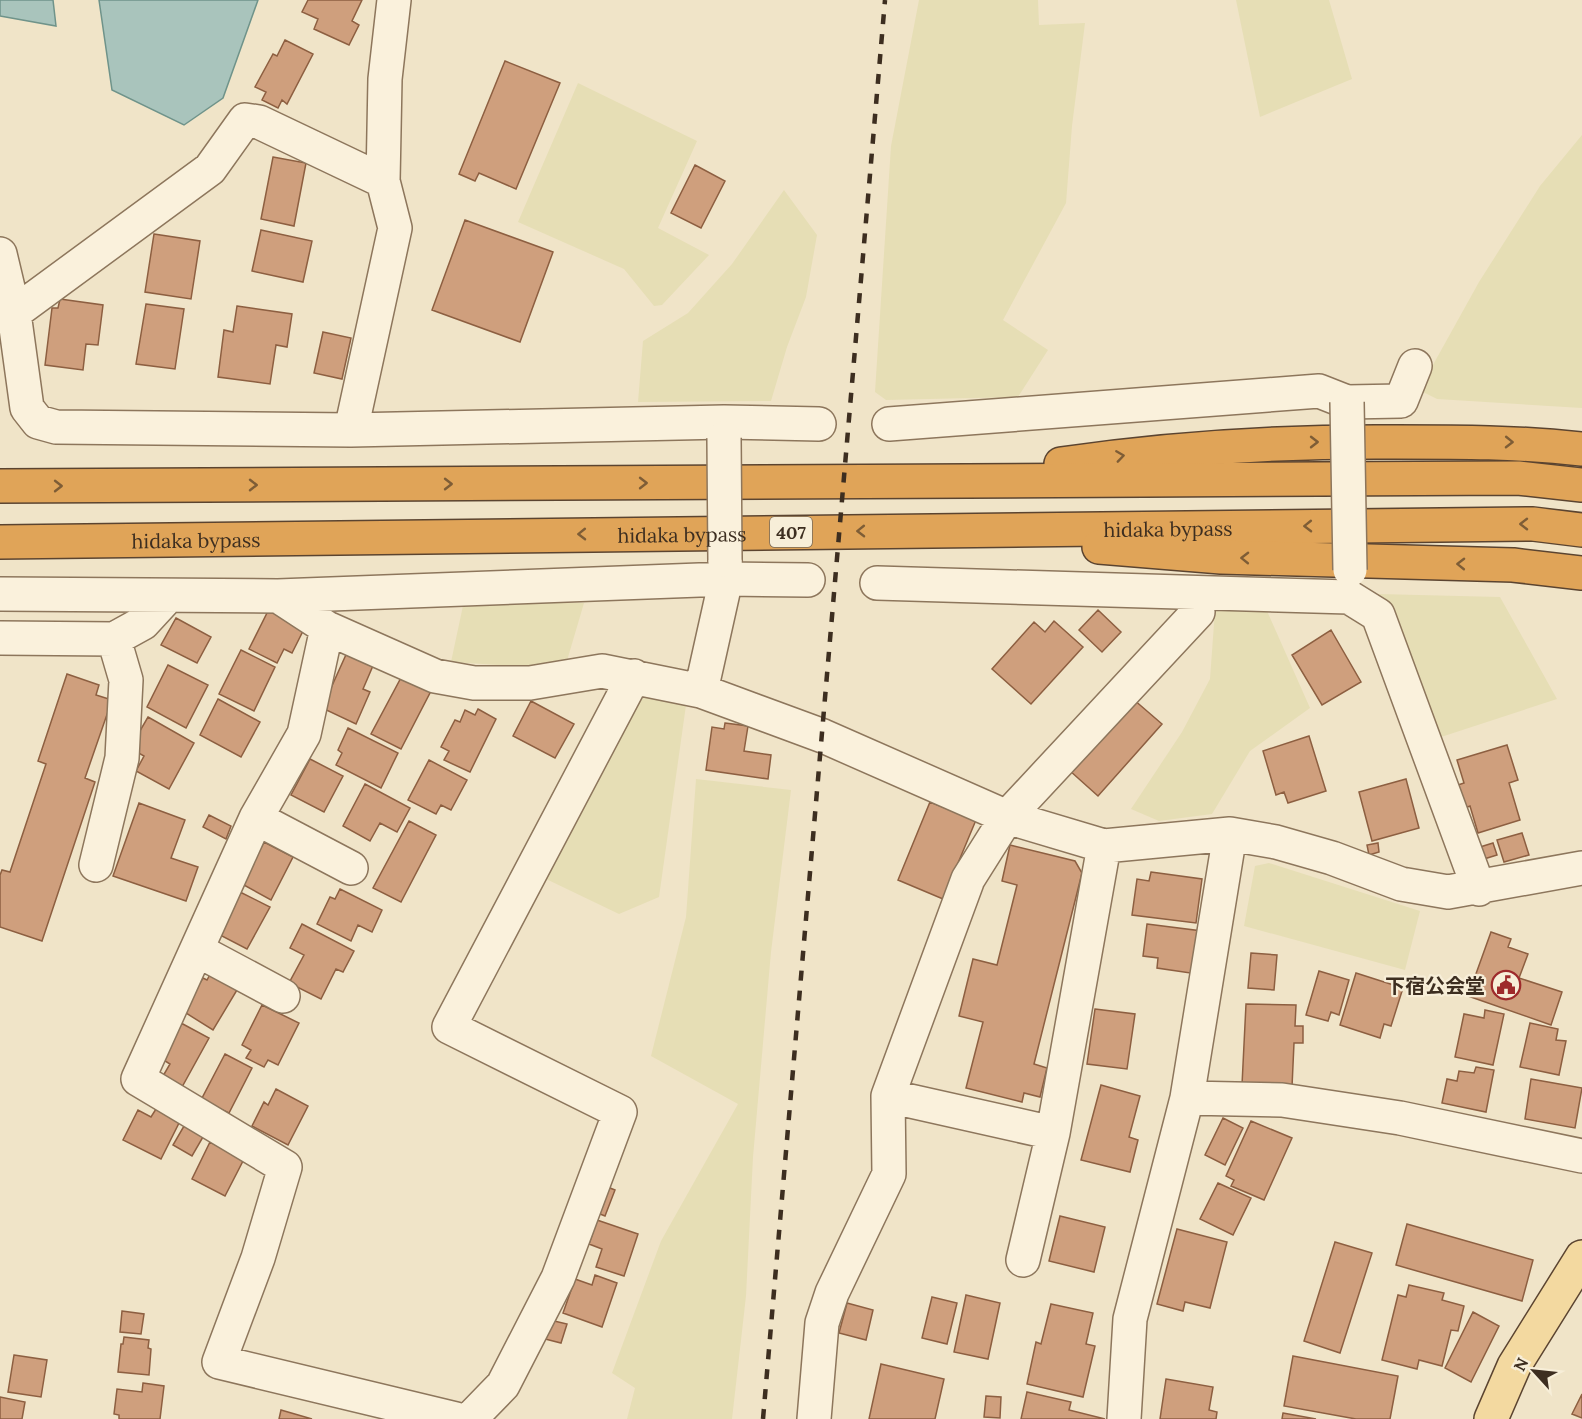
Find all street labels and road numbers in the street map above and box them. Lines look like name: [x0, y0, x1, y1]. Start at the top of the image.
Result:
street label: hidaka bypass: [1103, 515, 1233, 542]
road number: 407: [770, 517, 812, 547]
street label: hidaka bypass: [617, 521, 747, 547]
street label: hidaka bypass: [131, 526, 261, 553]

